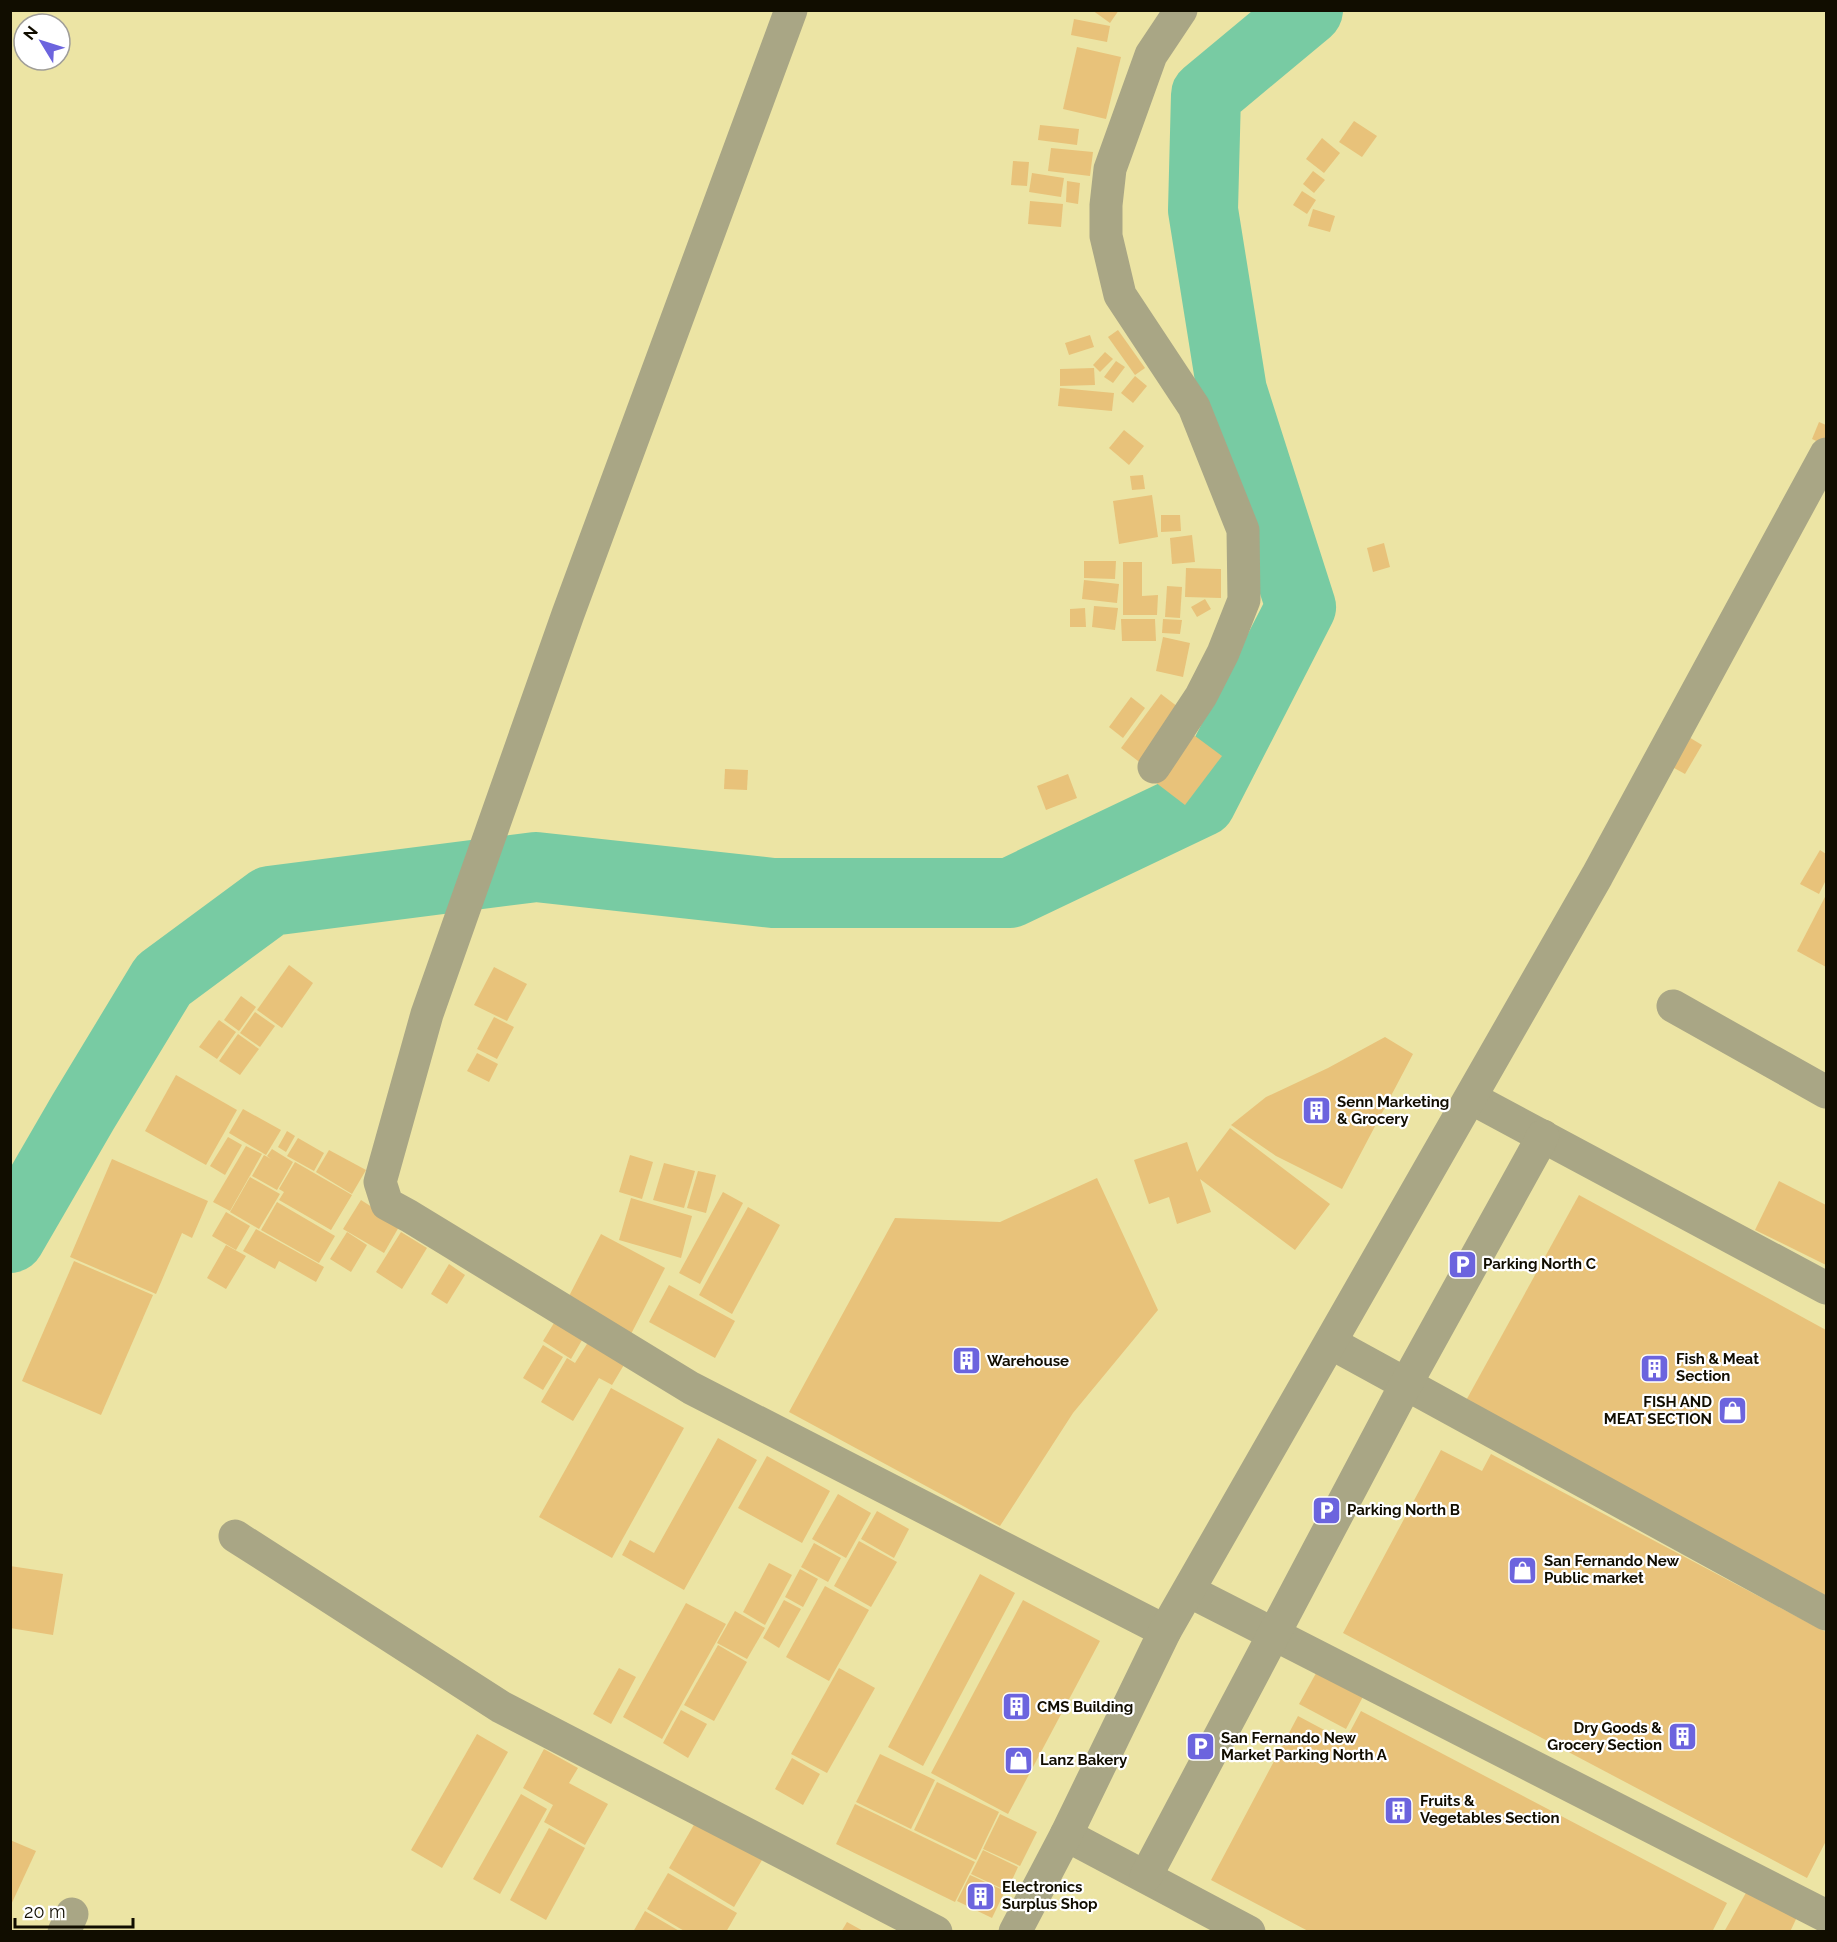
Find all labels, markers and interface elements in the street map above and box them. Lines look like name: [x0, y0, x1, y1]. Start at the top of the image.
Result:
north arrow: [12, 12, 72, 72]
text: N: [19, 22, 42, 44]
place label: Senn Marketing & Grocery: [1337, 1093, 1449, 1128]
building icon: Senn Marketing & Grocery: [1300, 1095, 1332, 1127]
parking icon: Parking North C: [1446, 1248, 1478, 1280]
place label: Parking North C: [1483, 1255, 1596, 1273]
building icon: Warehouse: [950, 1345, 982, 1377]
place label: Fish & Meat Section: [1676, 1350, 1759, 1385]
place label: Warehouse: [987, 1352, 1069, 1370]
building icon: Fish & Meat Section: [1639, 1352, 1671, 1384]
place label: FISH AND MEAT SECTION: [1604, 1393, 1712, 1428]
shop icon: FISH AND MEAT SECTION: [1717, 1395, 1749, 1427]
parking icon: Parking North B: [1310, 1494, 1342, 1526]
place label: Parking North B: [1347, 1501, 1460, 1519]
place label: San Fernando New Public market: [1544, 1552, 1680, 1587]
shop icon: San Fernando New Public market: [1507, 1554, 1539, 1586]
building icon: CMS Building: [1000, 1691, 1032, 1723]
place label: CMS Building: [1037, 1698, 1133, 1716]
place label: Dry Goods & Grocery Section: [1547, 1719, 1662, 1754]
building icon: Dry Goods & Grocery Section: [1667, 1721, 1699, 1753]
place label: San Fernando New Market Parking North A: [1221, 1729, 1388, 1764]
parking icon: San Fernando New Market Parking North A: [1184, 1731, 1216, 1763]
shop icon: Lanz Bakery: [1003, 1744, 1035, 1776]
place label: Lanz Bakery: [1040, 1751, 1128, 1769]
place label: Fruits & Vegetables Section: [1420, 1792, 1560, 1827]
building icon: Fruits & Vegetables Section: [1383, 1794, 1415, 1826]
place label: Electronics Surplus Shop: [1002, 1878, 1098, 1913]
building icon: Electronics Surplus Shop: [965, 1880, 997, 1912]
scale bar: [15, 1891, 134, 1929]
text: 20 m: [24, 1901, 66, 1922]

